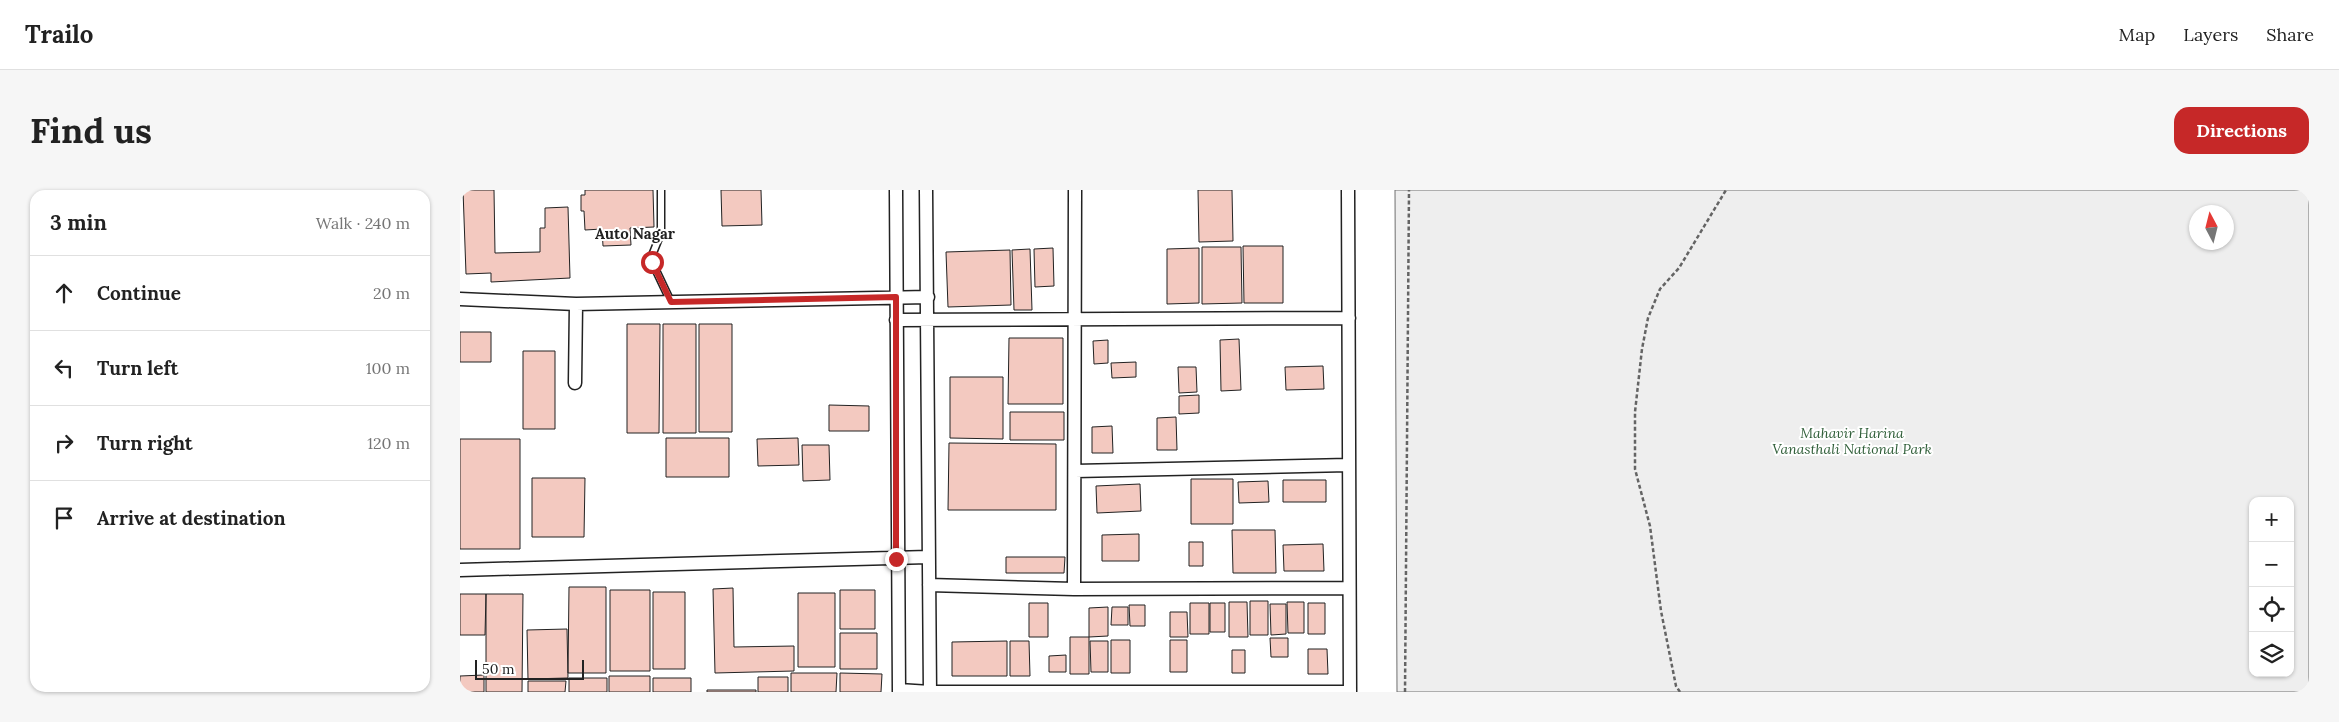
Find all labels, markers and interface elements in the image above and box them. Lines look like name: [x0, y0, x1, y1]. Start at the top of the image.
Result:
text: Trailo: [25, 19, 93, 50]
text: Map: [2119, 23, 2155, 46]
text: Layers: [2183, 23, 2238, 46]
text: Share: [2266, 23, 2314, 46]
button: Directions: [2174, 107, 2309, 154]
text: Find us: [30, 108, 152, 153]
north arrow: [2189, 205, 2234, 250]
text: 3 min: [50, 209, 107, 236]
text: Walk · 240 m: [316, 213, 410, 233]
district label: Auto Nagar: [595, 224, 676, 243]
route start: [641, 251, 664, 274]
icon: ahead: [50, 279, 78, 307]
text: Continue: [97, 281, 181, 305]
text: 20 m: [373, 283, 410, 303]
icon: left: [50, 354, 78, 382]
text: Turn left: [97, 356, 178, 380]
text: 100 m: [366, 358, 410, 378]
park label: Mahavir Harina Vanasthali National Park: [1772, 424, 1932, 458]
icon: right: [50, 429, 78, 457]
text: Turn right: [97, 431, 193, 455]
text: 120 m: [367, 433, 410, 453]
map controls: [2249, 497, 2294, 677]
button: +: [2249, 497, 2294, 542]
icon: arrive: [50, 504, 78, 532]
text: Arrive at destination: [97, 506, 286, 530]
button: −: [2249, 542, 2294, 587]
route end: [885, 548, 908, 571]
button: locate: [2249, 587, 2294, 632]
button: layers: [2249, 632, 2294, 677]
scale bar: [475, 657, 584, 680]
text: 50 m: [482, 660, 515, 678]

